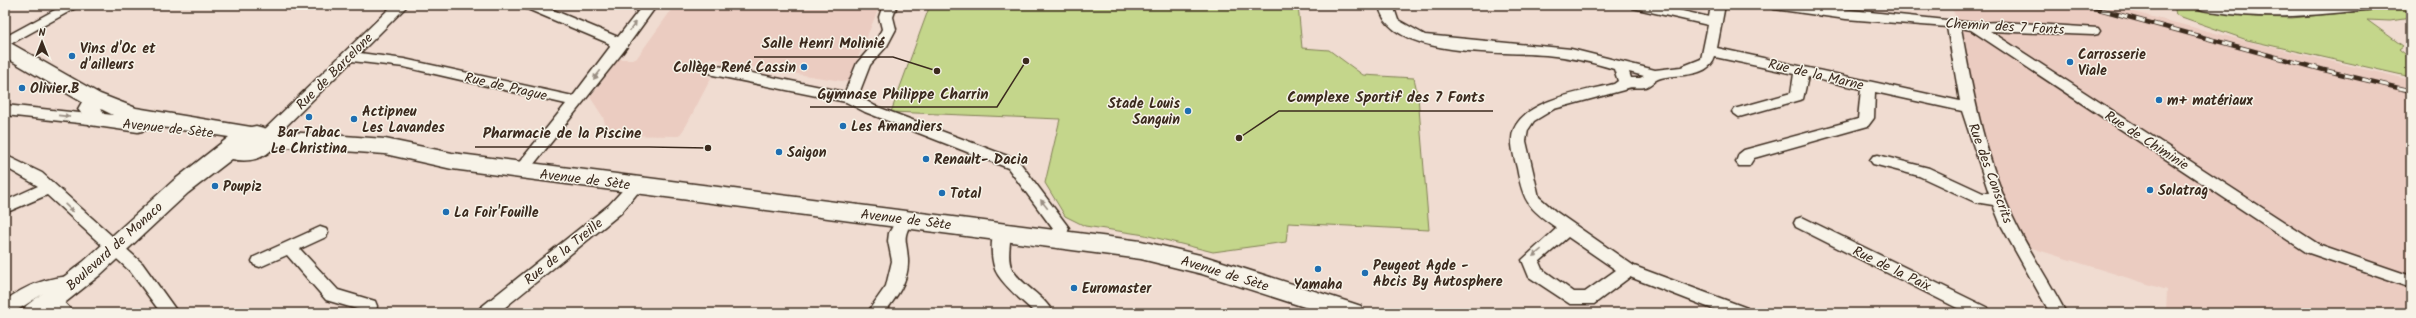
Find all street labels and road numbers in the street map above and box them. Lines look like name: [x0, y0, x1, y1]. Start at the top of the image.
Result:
street label: Chemin des 7 Fonts: [1945, 13, 2065, 41]
street label: Rue de Barcelone: [291, 27, 379, 116]
street label: Rue de la Marne: [1766, 53, 1866, 97]
street label: Rue de Prague: [462, 67, 550, 107]
street label: Rue de Chiminie: [2100, 105, 2194, 177]
street label: Avenue de Sète: [121, 113, 215, 145]
street label: Rue des Conscrits: [1962, 120, 2018, 227]
street label: Avenue de Sète: [538, 164, 632, 197]
street label: Boulevard de Monaco: [61, 197, 168, 297]
street label: Avenue de Sète: [859, 204, 953, 237]
street label: Rue de la Treille: [519, 213, 608, 291]
street label: Rue de la Paix: [1849, 240, 1935, 298]
street label: Avenue de Sète: [1178, 250, 1272, 298]

